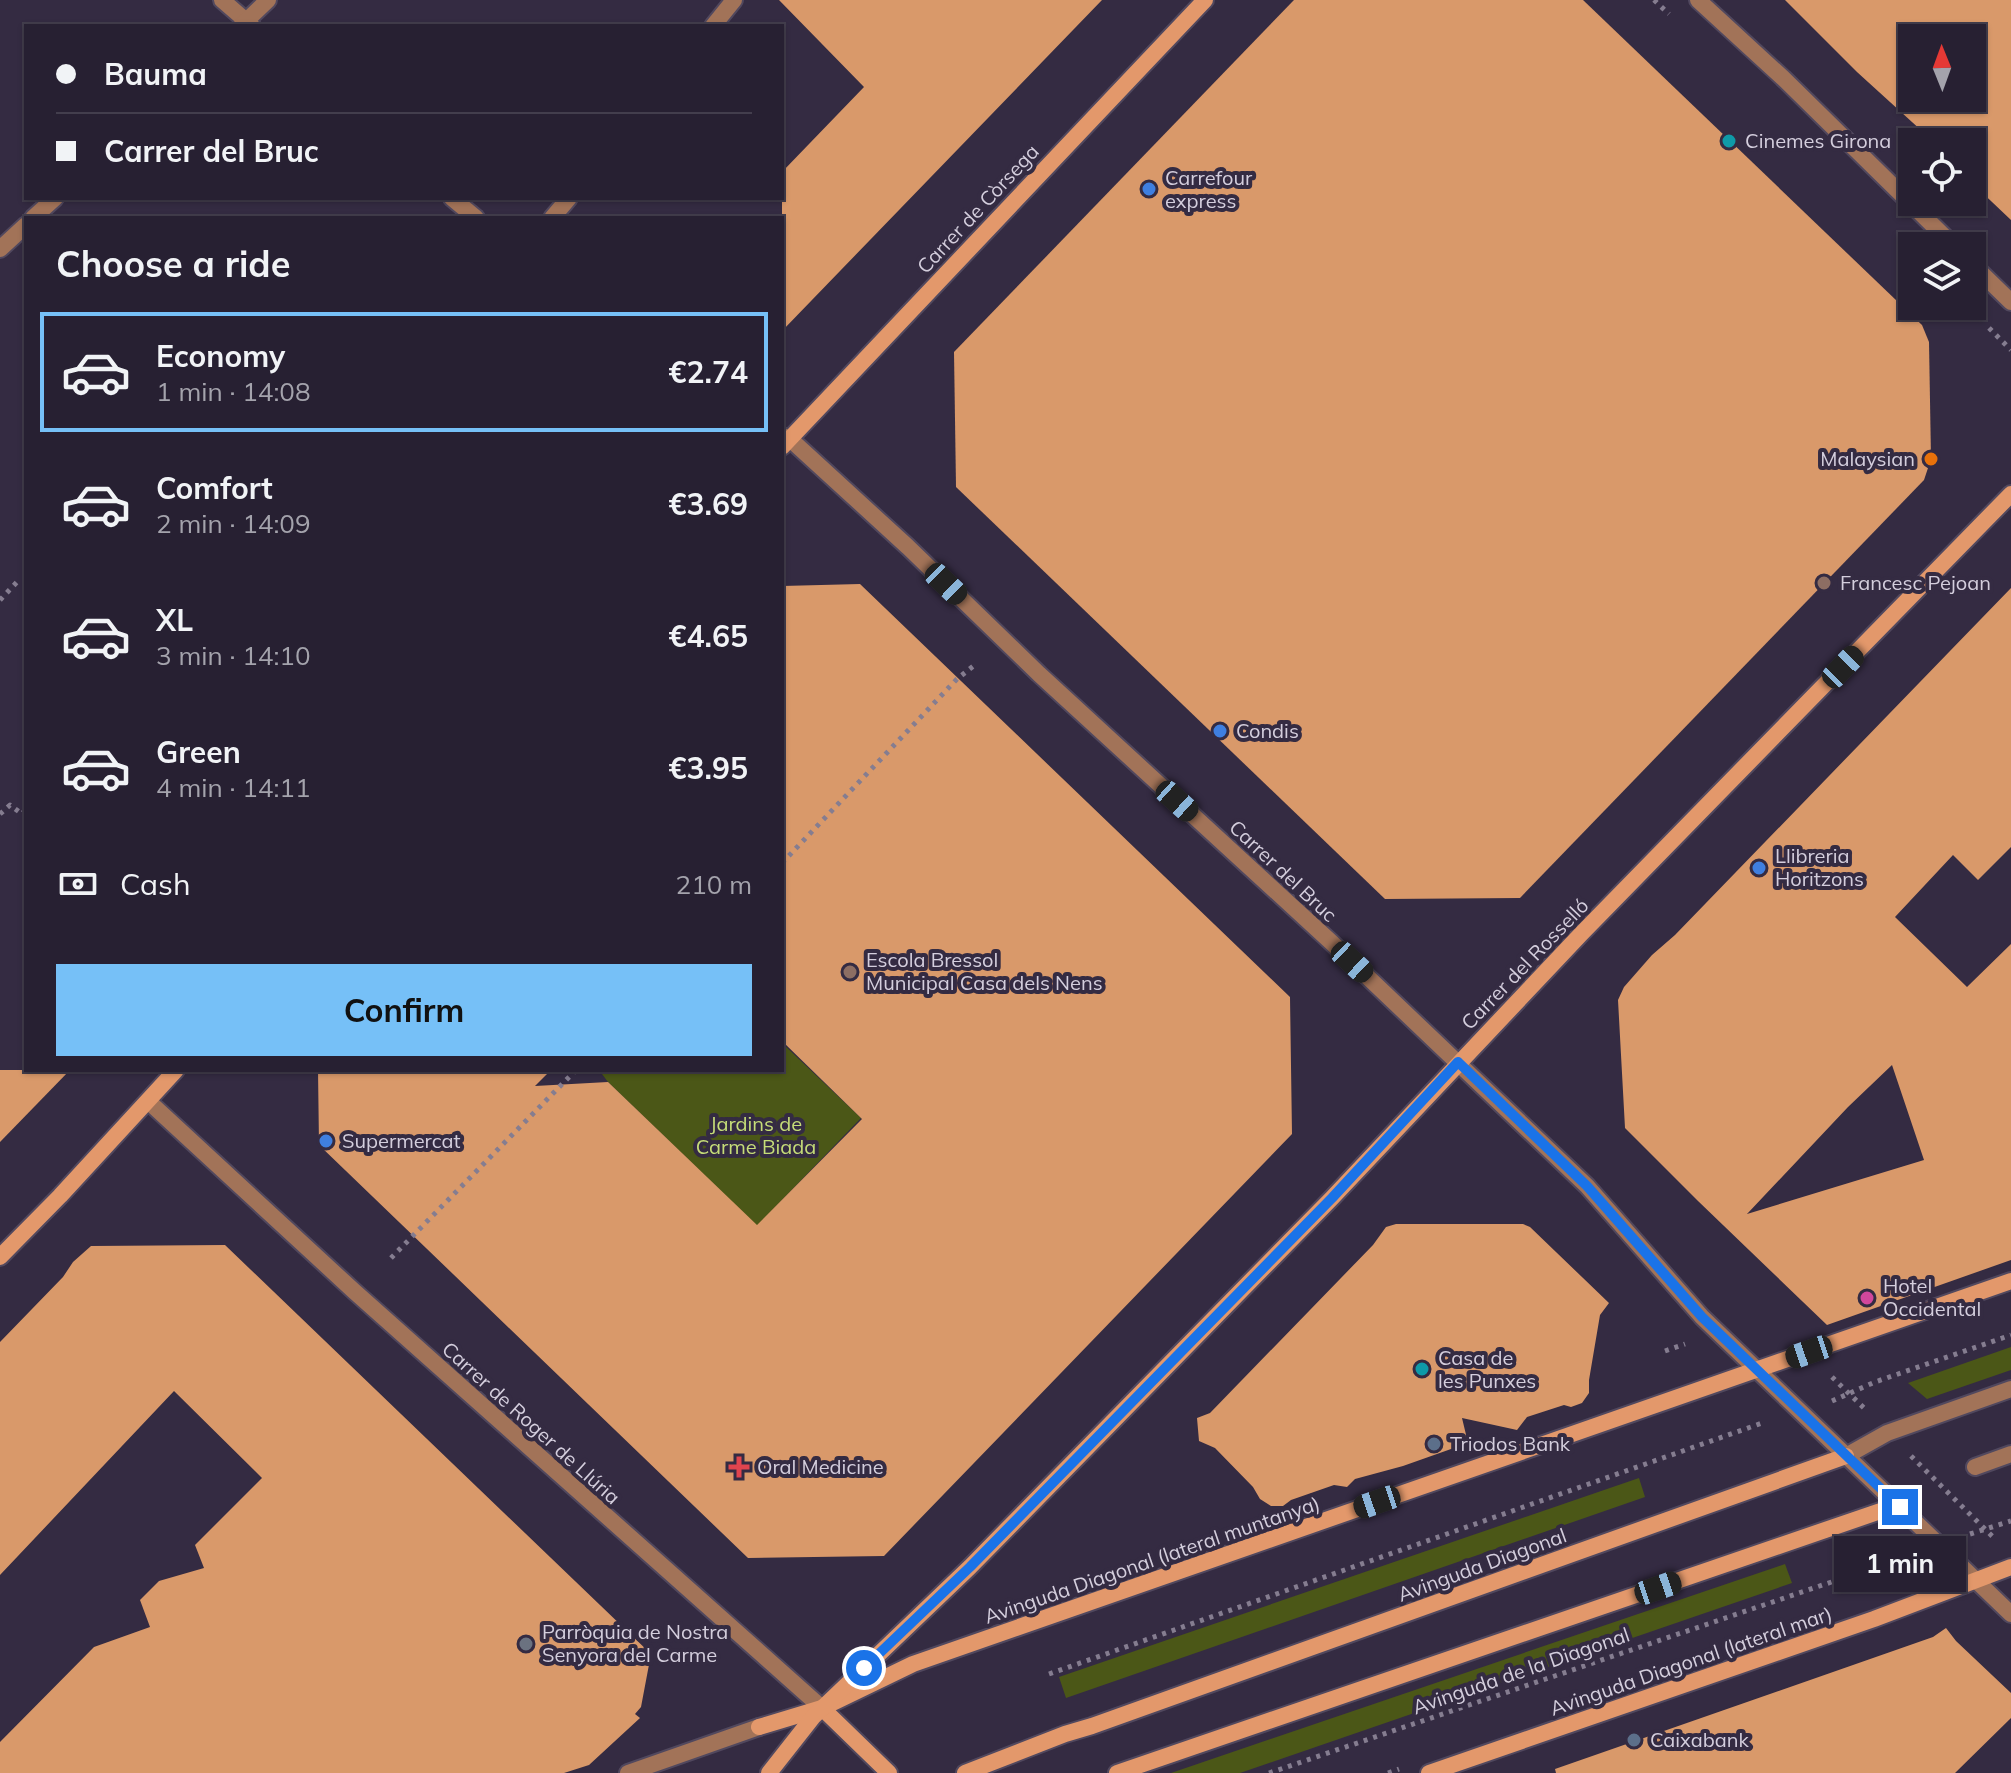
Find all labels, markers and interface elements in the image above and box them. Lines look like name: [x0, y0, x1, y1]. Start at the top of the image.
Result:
north arrow: [1898, 24, 1986, 112]
map controls: [1898, 24, 1986, 320]
text: Bauma: [104, 55, 207, 93]
place label: Cinemes Girona: [1745, 128, 1891, 153]
button: locate: [1898, 128, 1986, 216]
text: Carrer del Bruc: [104, 132, 319, 170]
marker: Cinemes Girona: [1720, 132, 1738, 150]
street label: Carrer de Còrsega: [911, 139, 1044, 278]
place label: Carrefour express: [1165, 165, 1253, 213]
marker: Carrefour express: [1140, 180, 1158, 198]
button: layers: [1898, 232, 1986, 320]
text: Choose a ride: [56, 241, 290, 286]
icon: car: [60, 336, 132, 408]
text: Economy: [156, 337, 285, 375]
text: €2.74: [669, 353, 748, 391]
text: 1 min · 14:08: [156, 375, 311, 408]
place label: Malaysian: [1820, 446, 1915, 471]
marker: Malaysian: [1922, 450, 1940, 468]
icon: car: [60, 468, 132, 540]
text: Comfort: [156, 469, 273, 507]
text: €3.69: [669, 485, 748, 523]
text: 2 min · 14:09: [156, 507, 311, 540]
car: [920, 559, 972, 609]
place label: Francesc Pejoan: [1840, 570, 1991, 595]
marker: Francesc Pejoan: [1815, 574, 1833, 592]
icon: car: [60, 600, 132, 672]
text: XL: [156, 601, 193, 639]
text: €4.65: [669, 617, 748, 655]
text: 3 min · 14:10: [156, 639, 311, 672]
car: [1818, 641, 1868, 693]
place label: Condis: [1236, 718, 1299, 743]
marker: Condis: [1211, 722, 1229, 740]
icon: car: [60, 732, 132, 804]
text: Green: [156, 733, 241, 771]
text: €3.95: [669, 749, 748, 787]
text: 4 min · 14:11: [156, 771, 311, 804]
car: [1151, 776, 1203, 826]
street label: Carrer del Bruc: [1224, 814, 1342, 927]
place label: Llibreria Horitzons: [1775, 843, 1864, 891]
marker: Llibreria Horitzons: [1750, 859, 1768, 877]
icon: cash: [56, 862, 100, 906]
text: Cash: [120, 865, 191, 903]
text: 210 m: [676, 868, 752, 901]
street label: Carrer del Rosselló: [1456, 893, 1594, 1034]
car: [1326, 937, 1378, 987]
place label: Escola Bressol Municipal Casa dels Nens: [866, 947, 1103, 995]
marker: Escola Bressol Municipal Casa dels Nens: [841, 963, 859, 981]
button: Confirm: [56, 964, 752, 1056]
park label: Jardins de Carme Biada: [696, 1111, 816, 1159]
place label: Supermercat: [342, 1128, 461, 1153]
marker: Supermercat: [317, 1132, 335, 1150]
place label: Hotel Occidental: [1883, 1273, 1981, 1321]
marker: Hotel Occidental: [1858, 1289, 1876, 1307]
car: [1782, 1333, 1836, 1371]
street label: Carrer de Roger de Llúria: [437, 1336, 626, 1509]
place label: Casa de les Punxes: [1438, 1345, 1536, 1393]
marker: Casa de les Punxes: [1413, 1360, 1431, 1378]
place label: Triodos Bank: [1450, 1431, 1571, 1456]
marker: Triodos Bank: [1425, 1435, 1443, 1453]
place label: Oral Medicine: [757, 1454, 884, 1479]
marker: Oral Medicine: [728, 1456, 750, 1478]
car: [1350, 1483, 1404, 1521]
route end: [1882, 1489, 1918, 1525]
street label: Avinguda Diagonal (lateral muntanya): [981, 1490, 1323, 1629]
street label: Avinguda Diagonal: [1394, 1522, 1570, 1607]
callout: 1 min: [1834, 1535, 1966, 1591]
text: 1 min: [1866, 1547, 1934, 1580]
car: [1631, 1569, 1685, 1607]
street label: Avinguda Diagonal (lateral mar): [1547, 1600, 1835, 1721]
place label: Parròquia de Nostra Senyora del Carme: [542, 1619, 728, 1667]
street label: Avinguda de la Diagonal: [1409, 1622, 1633, 1719]
marker: Parròquia de Nostra Senyora del Carme: [517, 1635, 535, 1653]
route start: [846, 1650, 882, 1686]
place label: Caixabank: [1650, 1727, 1749, 1752]
marker: Caixabank: [1625, 1731, 1643, 1749]

